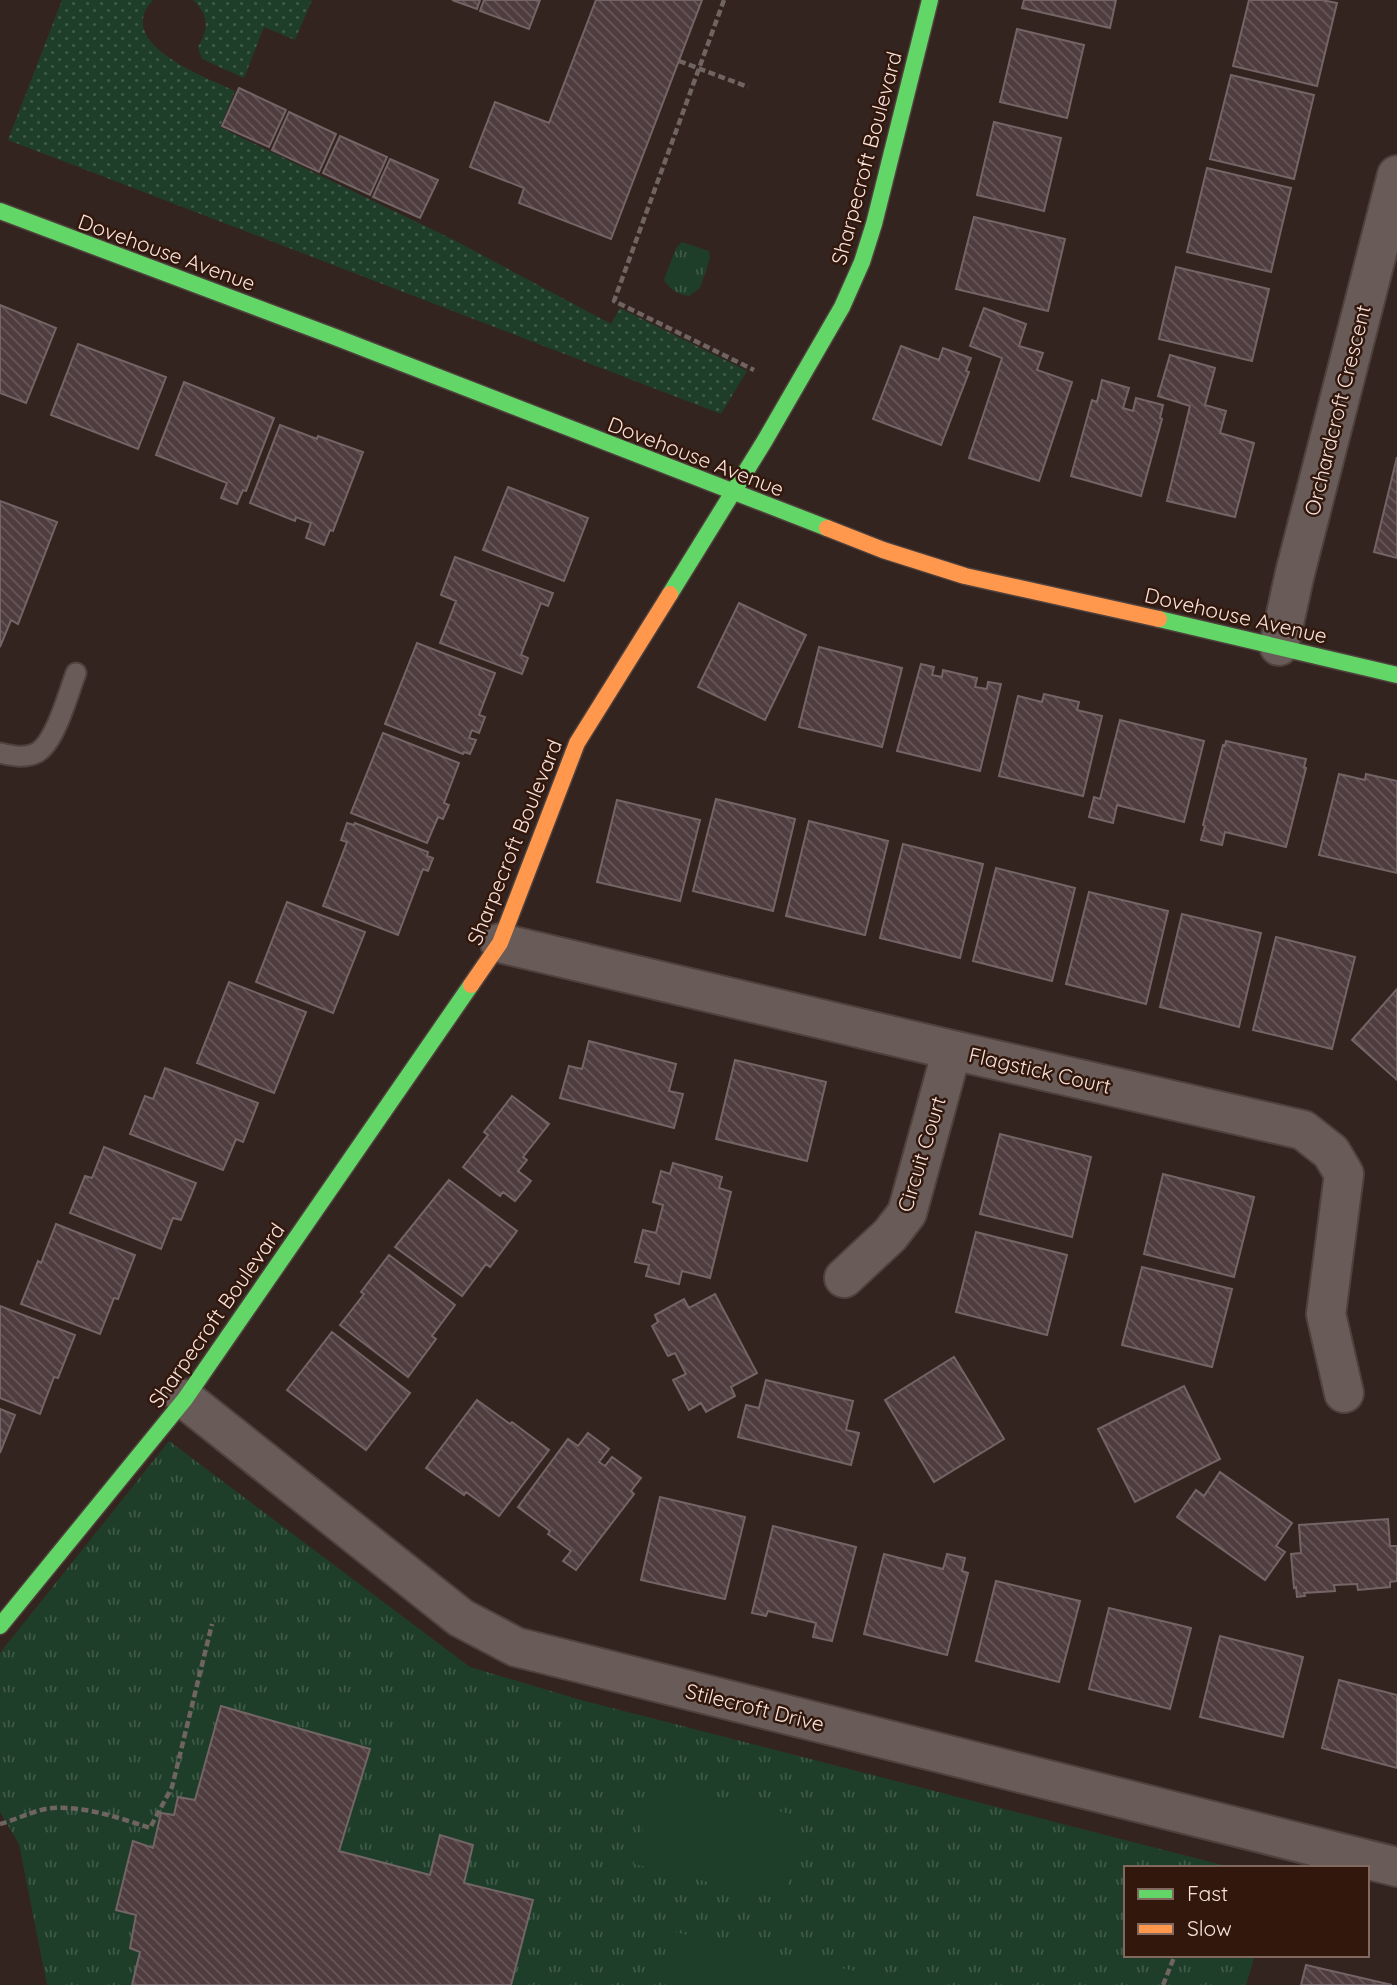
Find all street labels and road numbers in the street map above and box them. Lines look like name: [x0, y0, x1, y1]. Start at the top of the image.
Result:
street label: Sharpecroft Boulevard: [825, 49, 907, 267]
street label: Dovehouse Avenue: [75, 208, 259, 296]
street label: Orchardcroft Crescent: [1298, 302, 1376, 518]
street label: Dovehouse Avenue: [604, 410, 788, 502]
street label: Dovehouse Avenue: [1142, 581, 1330, 649]
street label: Sharpecroft Boulevard: [461, 735, 567, 949]
street label: Flagstick Court: [966, 1041, 1114, 1099]
street label: Circuit Court: [891, 1093, 951, 1215]
street label: Sharpecroft Boulevard: [142, 1218, 290, 1412]
street label: Stilecroft Drive: [683, 1677, 827, 1737]

